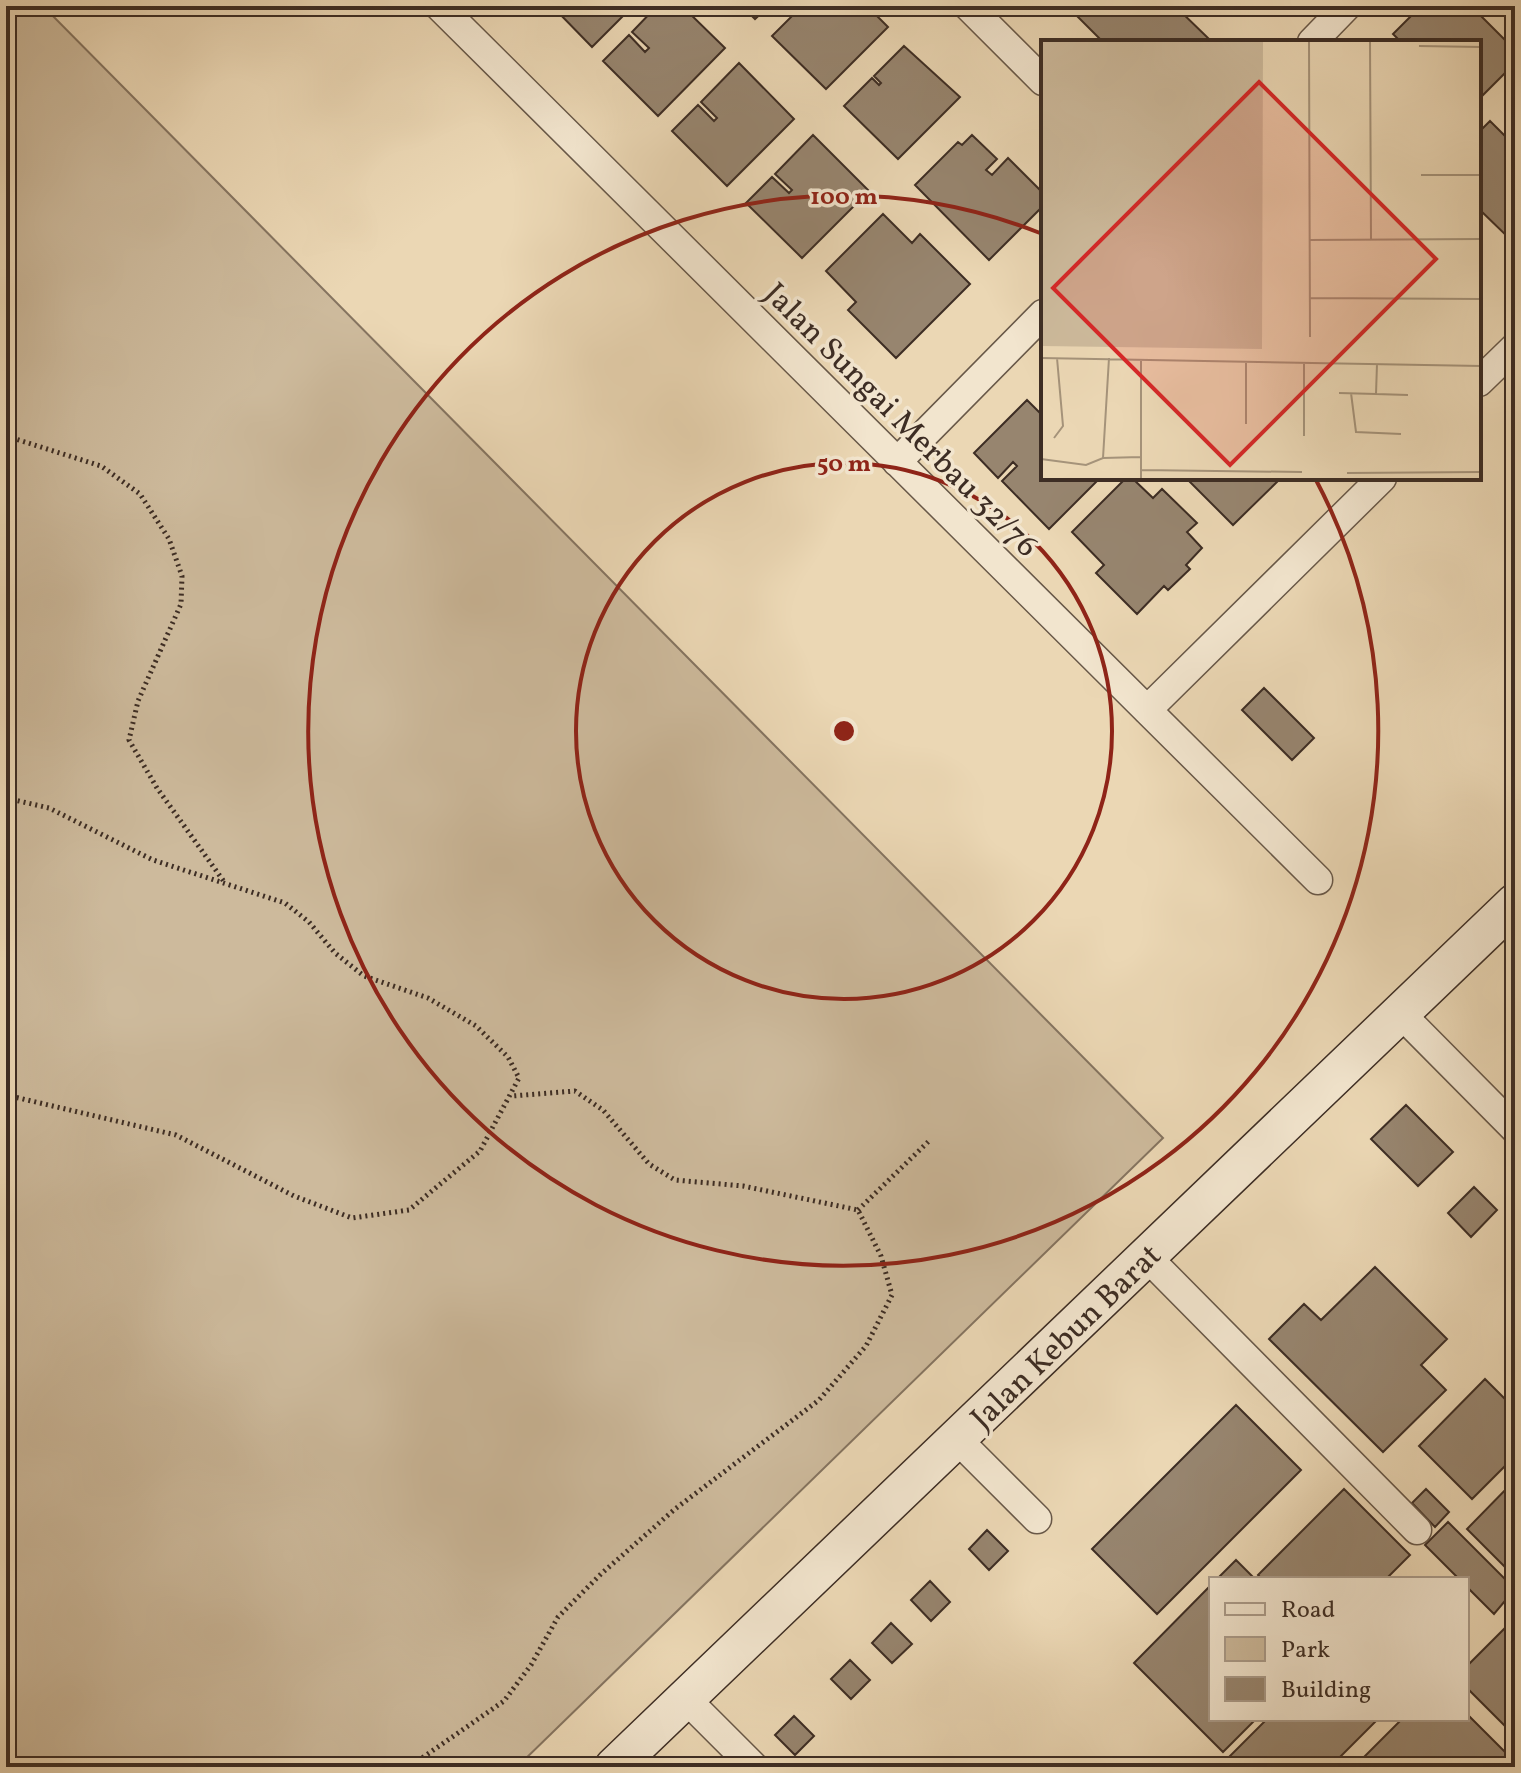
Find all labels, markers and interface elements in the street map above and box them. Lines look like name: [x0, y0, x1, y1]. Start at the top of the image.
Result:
inset map: [1041, 40, 1481, 480]
text: 100 m: [810, 181, 878, 215]
street label: Jalan Sungai Merbau 32/76: [753, 274, 1047, 568]
text: 50 m: [817, 448, 871, 482]
centre of rings: [830, 717, 858, 745]
street label: Jalan Kebun Barat: [962, 1235, 1172, 1441]
legend: [1209, 1577, 1469, 1721]
text: Road: [1281, 1594, 1335, 1628]
text: Park: [1281, 1634, 1330, 1668]
text: Building: [1281, 1674, 1371, 1708]

